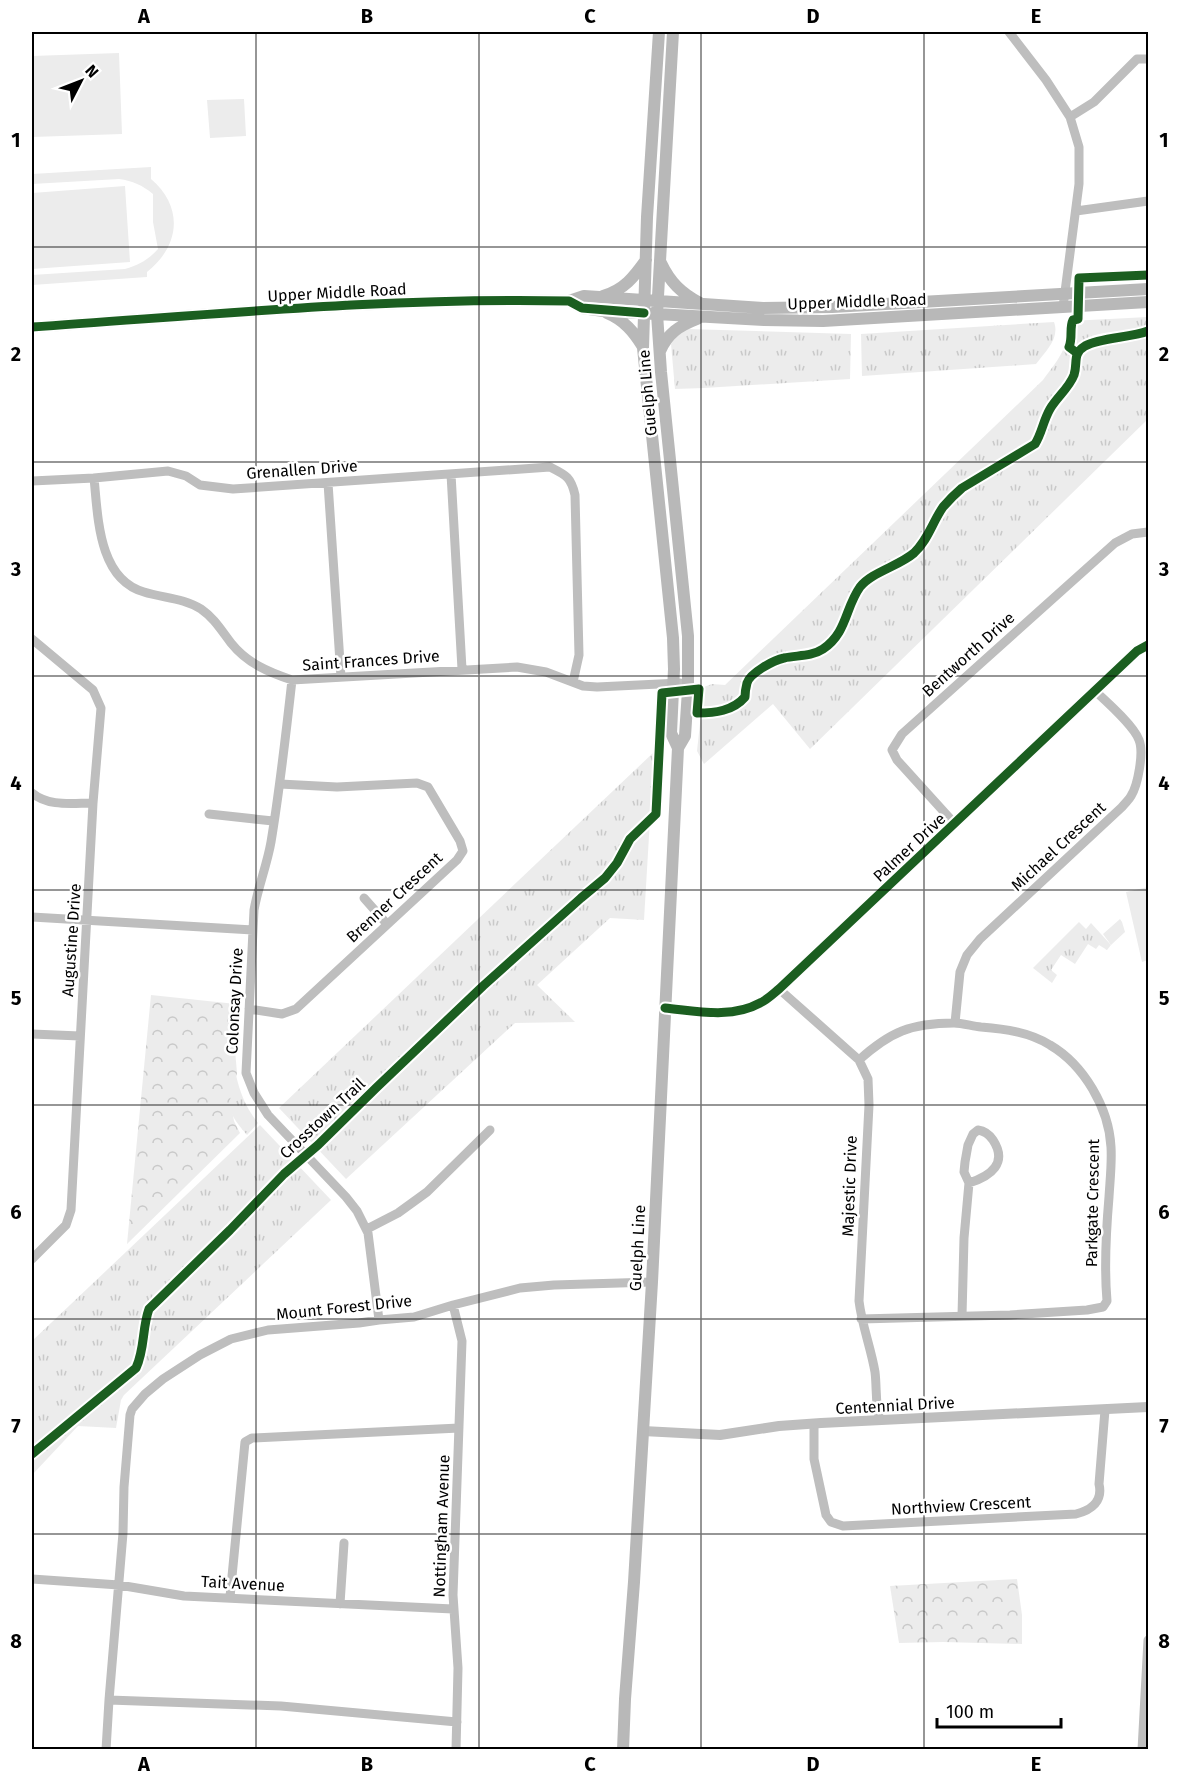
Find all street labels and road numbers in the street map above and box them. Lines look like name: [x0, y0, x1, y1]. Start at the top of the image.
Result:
street label: Upper Middle Road: [267, 279, 407, 306]
street label: Upper Middle Road: [787, 290, 927, 313]
street label: Guelph Line: [634, 349, 661, 437]
street label: Grenallen Drive: [246, 456, 358, 483]
street label: Bentworth Drive: [918, 608, 1018, 701]
street label: Saint Frances Drive: [302, 646, 440, 675]
street label: Michael Crescent: [1007, 798, 1110, 895]
street label: Palmer Drive: [869, 809, 949, 886]
street label: Brenner Crescent: [343, 848, 446, 947]
street label: Augustine Drive: [58, 883, 85, 997]
street label: Colonsay Drive: [222, 947, 247, 1055]
street label: Crosstown Trail: [276, 1074, 369, 1163]
street label: Majestic Drive: [838, 1135, 861, 1237]
street label: Parkgate Crescent: [1082, 1138, 1103, 1267]
street label: Guelph Line: [626, 1204, 649, 1292]
street label: Mount Forest Drive: [275, 1291, 413, 1324]
street label: Centennial Drive: [835, 1393, 955, 1418]
street label: Nottingham Avenue: [430, 1454, 453, 1598]
street label: Northview Crescent: [891, 1492, 1032, 1519]
street label: Tait Avenue: [201, 1572, 285, 1595]

